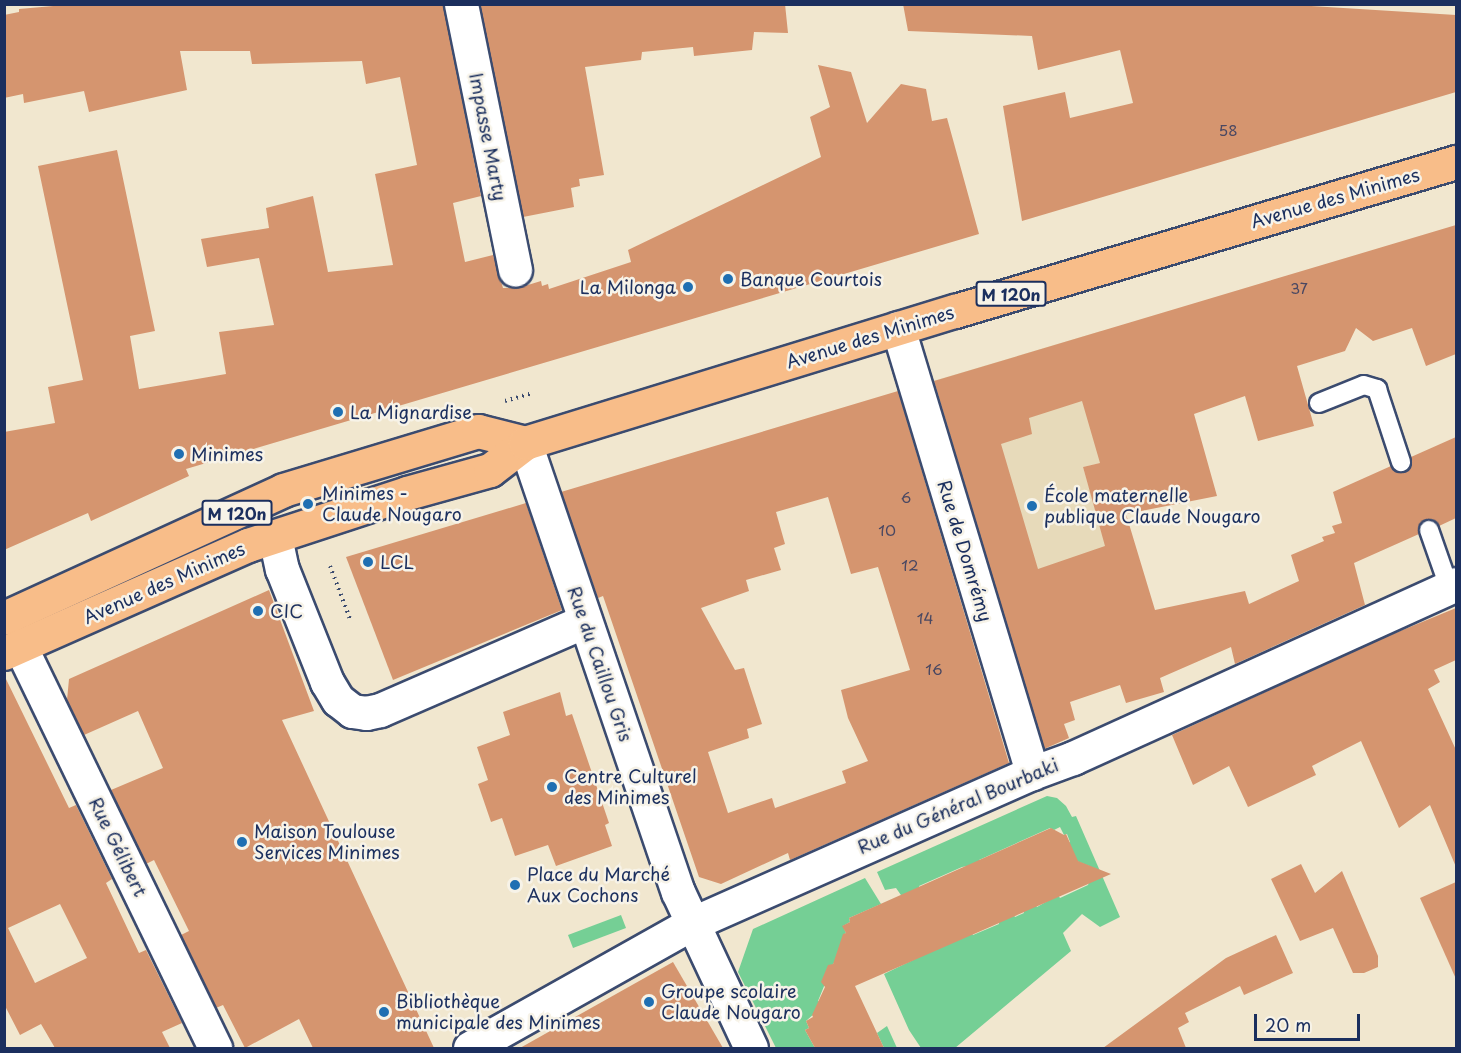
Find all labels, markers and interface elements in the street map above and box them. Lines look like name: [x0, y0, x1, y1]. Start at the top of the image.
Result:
street label: Impasse Marty: [465, 71, 511, 203]
house number: 58: [1218, 121, 1238, 139]
street label: Avenue des Minimes: [1249, 164, 1421, 232]
place label: Banque Courtois: [740, 268, 882, 290]
marker: Banque Courtois: [721, 272, 735, 286]
place label: La Milonga: [579, 276, 676, 298]
house number: 37: [1290, 279, 1308, 297]
marker: La Milonga: [681, 280, 695, 294]
road number: M 120n: [975, 281, 1047, 307]
street label: Avenue des Minimes: [784, 301, 956, 373]
place label: La Mignardise: [350, 401, 471, 423]
marker: La Mignardise: [331, 405, 345, 419]
place label: Minimes: [191, 443, 263, 465]
marker: Minimes: [172, 447, 186, 461]
street label: Rue de Domrémy: [933, 476, 997, 626]
place label: Minimes - Claude Nougaro: [322, 483, 462, 526]
place label: École maternelle publique Claude Nougaro: [1044, 485, 1261, 528]
house number: 6: [901, 488, 911, 506]
marker: Minimes - Claude Nougaro: [299, 495, 317, 513]
marker: École maternelle publique Claude Nougaro: [1025, 499, 1039, 513]
road number: M 120n: [201, 500, 273, 526]
house number: 10: [878, 521, 896, 539]
street label: Avenue des Minimes: [80, 538, 248, 628]
place label: LCL: [380, 551, 414, 573]
marker: LCL: [361, 555, 375, 569]
house number: 12: [901, 556, 919, 574]
street label: Rue du Caillou Gris: [562, 581, 638, 747]
place label: CIC: [270, 600, 303, 622]
marker: CIC: [251, 604, 265, 618]
house number: 14: [917, 609, 933, 627]
house number: 16: [925, 660, 943, 678]
street label: Rue du Général Bourbaki: [853, 753, 1063, 859]
place label: Centre Culturel des Minimes: [564, 766, 697, 808]
marker: Centre Culturel des Minimes: [545, 780, 559, 794]
street label: Rue Gélibert: [84, 793, 152, 901]
place label: Maison Toulouse Services Minimes: [254, 821, 401, 864]
marker: Maison Toulouse Services Minimes: [235, 835, 249, 849]
place label: Place du Marché Aux Cochons: [527, 864, 672, 906]
marker: Place du Marché Aux Cochons: [508, 878, 522, 892]
place label: Groupe scolaire Claude Nougaro: [661, 981, 801, 1024]
place label: Bibliothèque municipale des Minimes: [396, 991, 602, 1034]
marker: Groupe scolaire Claude Nougaro: [642, 995, 656, 1009]
scale bar: [1257, 1002, 1364, 1040]
marker: Bibliothèque municipale des Minimes: [377, 1005, 391, 1019]
text: 20 m: [1265, 1011, 1311, 1038]

